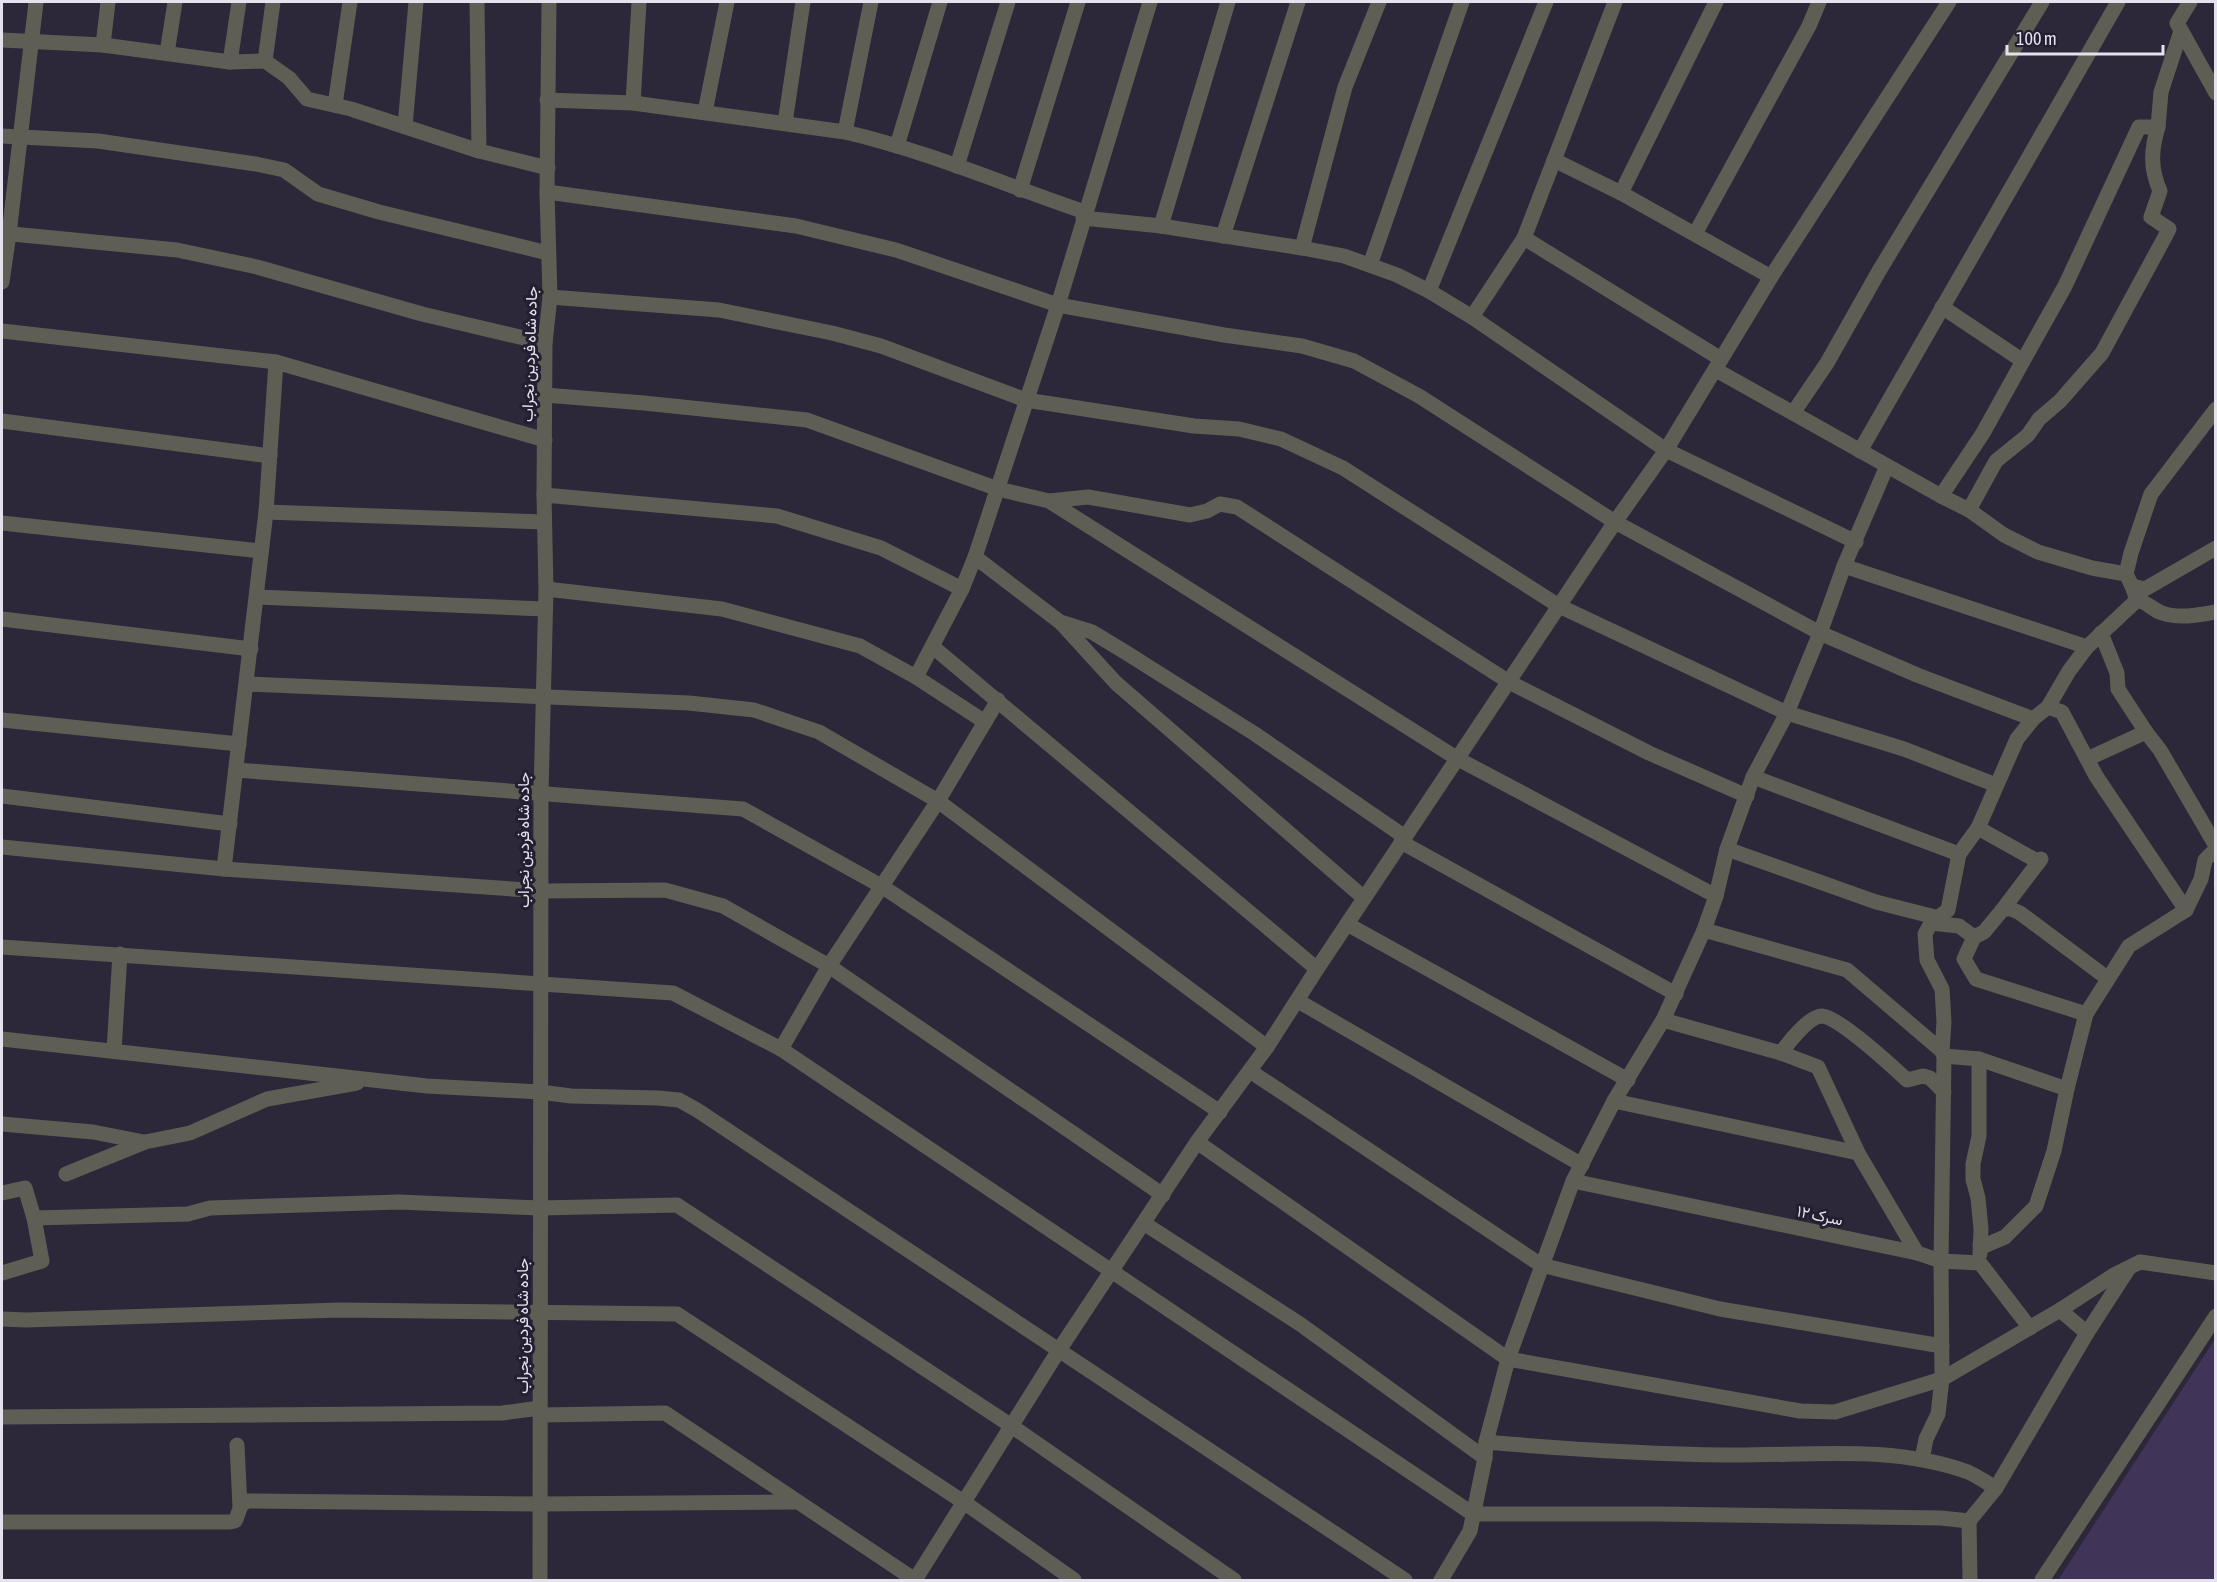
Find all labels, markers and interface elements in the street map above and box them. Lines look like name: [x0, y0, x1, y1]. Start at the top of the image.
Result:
scale bar: [2007, 18, 2163, 56]
text: 100 m: [2016, 28, 2057, 49]
street label: جاده شاه فردین نجراب: [518, 285, 542, 422]
street label: جاده شاه فردین نجراب: [514, 772, 534, 908]
street label: سرک ۱۲: [1795, 1201, 1845, 1231]
street label: جاده شاه فردین نجراب: [513, 1258, 533, 1394]

